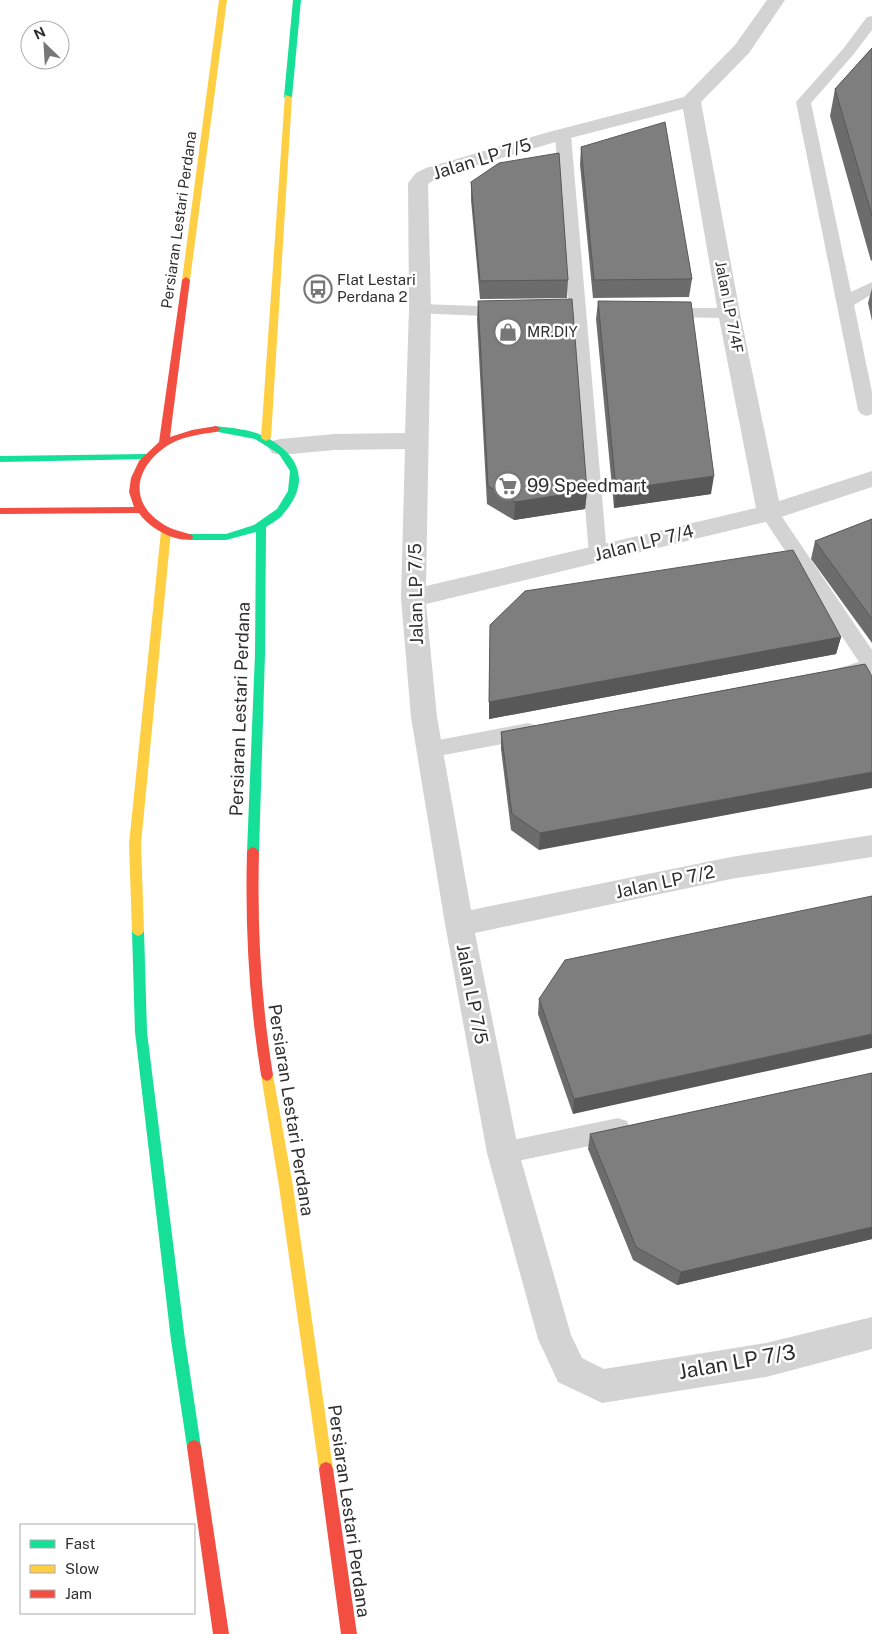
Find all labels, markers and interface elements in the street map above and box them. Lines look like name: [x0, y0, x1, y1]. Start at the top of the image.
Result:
north arrow: [20, 20, 70, 70]
text: N: [31, 24, 48, 43]
street label: Persiaran Lestari Perdana: [158, 130, 199, 310]
street label: Jalan LP 7/5: [430, 134, 534, 183]
street label: Jalan LP 7/4F: [712, 259, 747, 355]
place label: Flat Lestari Perdana 2: [337, 271, 416, 305]
bus stop icon: Flat Lestari Perdana 2: [303, 274, 333, 304]
shop icon: MR.DIY: [493, 317, 523, 347]
place label: MR.DIY: [527, 323, 578, 340]
supermarket icon: 99 Speedmart: [493, 471, 523, 501]
place label: 99 Speedmart: [527, 475, 647, 496]
street label: Jalan LP 7/4: [592, 520, 696, 565]
street label: Jalan LP 7/5: [404, 543, 427, 645]
street label: Persiaran Lestari Perdana: [225, 601, 254, 817]
street label: Jalan LP 7/2: [613, 861, 717, 902]
street label: Jalan LP 7/5: [452, 942, 493, 1046]
street label: Persiaran Lestari Perdana: [264, 1002, 319, 1218]
street label: Jalan LP 7/3: [676, 1339, 798, 1384]
street label: Persiaran Lestari Perdana: [324, 1403, 375, 1619]
legend: [20, 1524, 195, 1614]
text: Fast: [65, 1535, 95, 1552]
text: Slow: [65, 1560, 100, 1577]
text: Jam: [65, 1585, 92, 1602]

